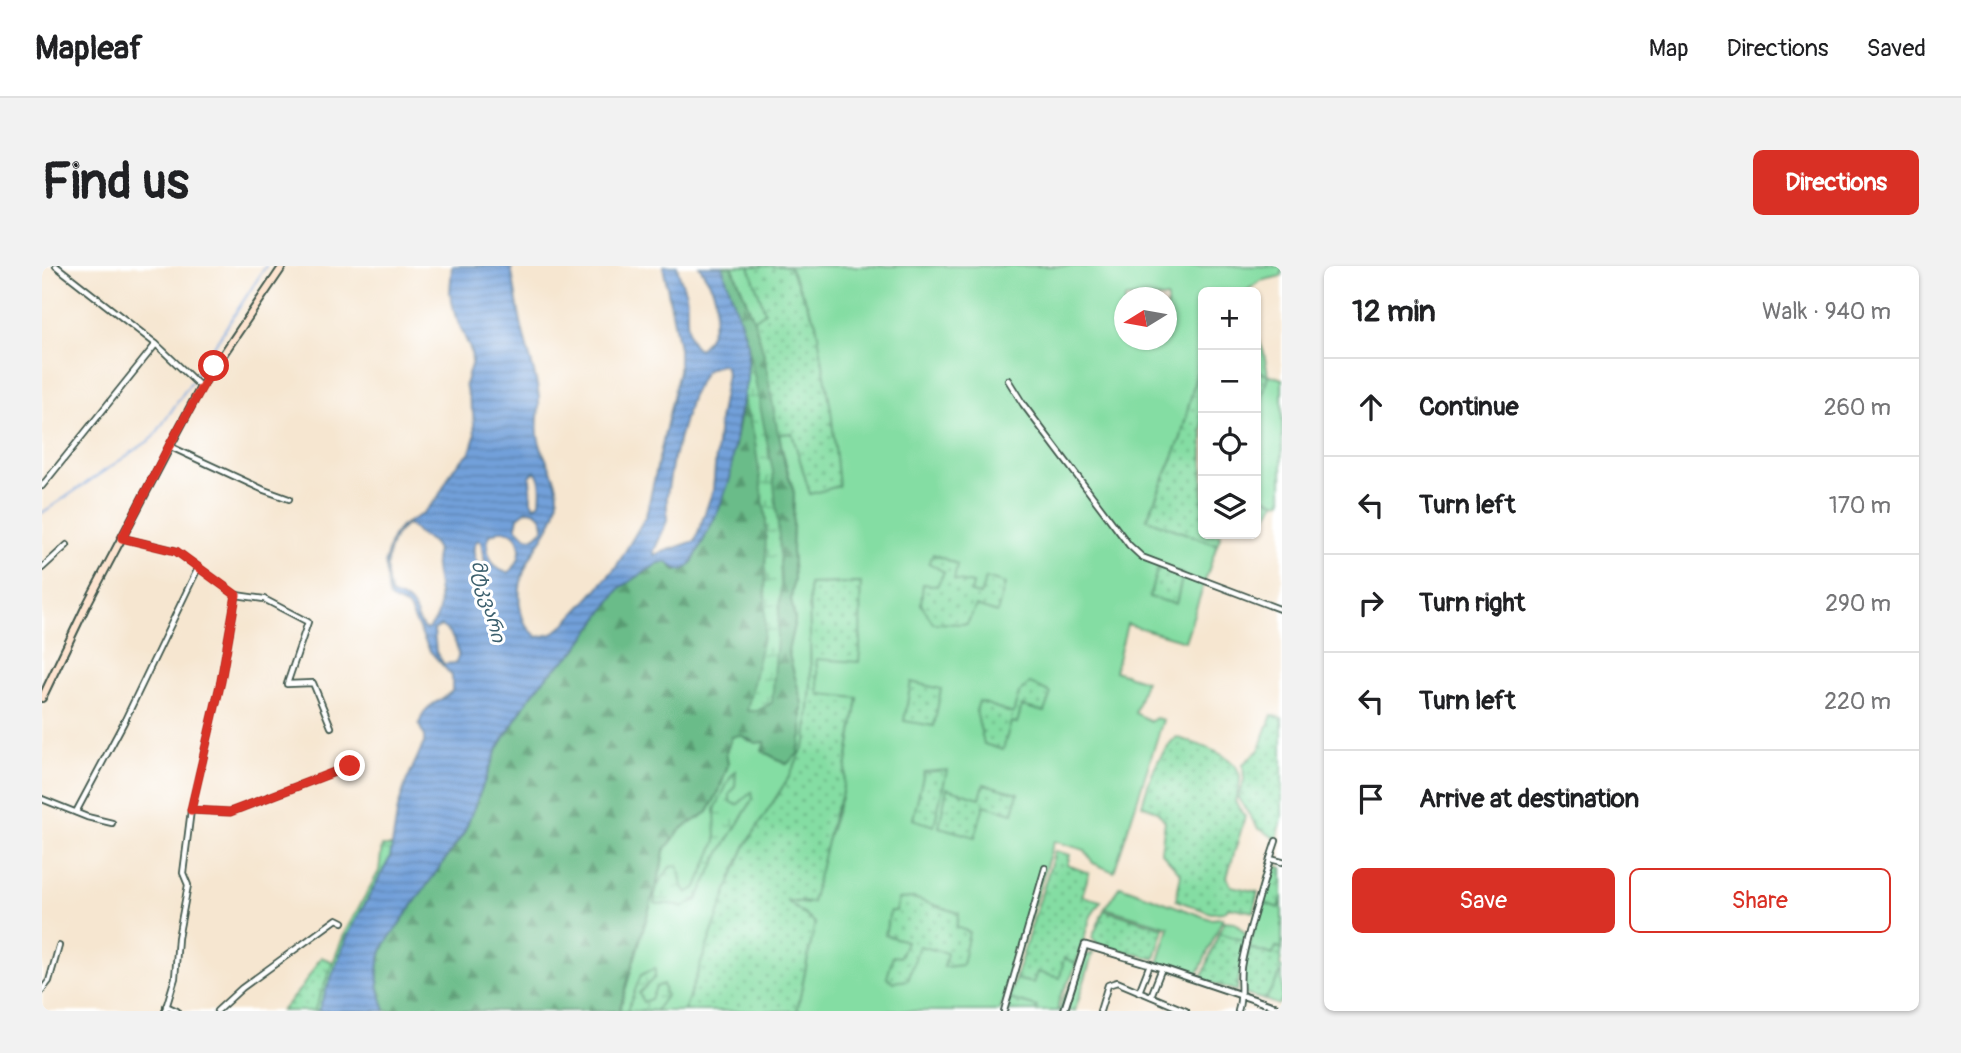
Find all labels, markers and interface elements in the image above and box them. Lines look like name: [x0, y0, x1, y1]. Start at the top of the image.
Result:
text: Mapleaf: [35, 28, 143, 69]
text: Map: [1649, 34, 1689, 63]
text: Directions: [1727, 34, 1828, 63]
text: Saved: [1866, 34, 1926, 63]
button: Directions: [1753, 150, 1919, 215]
text: Find us: [42, 152, 189, 213]
north arrow: [1114, 287, 1177, 350]
map controls: [1198, 287, 1261, 539]
button: +: [1198, 287, 1261, 350]
text: 12 min: [1352, 293, 1436, 330]
text: Walk · 940 m: [1762, 297, 1891, 326]
route start: [198, 350, 229, 381]
button: −: [1198, 350, 1261, 413]
icon: ahead: [1352, 388, 1390, 426]
text: Continue: [1419, 391, 1519, 423]
text: 260 m: [1824, 393, 1891, 422]
button: locate: [1198, 413, 1261, 476]
button: layers: [1198, 476, 1261, 539]
icon: left: [1352, 486, 1390, 524]
text: Turn left: [1419, 489, 1515, 521]
text: 170 m: [1829, 491, 1891, 520]
water label: მტკვარი: [466, 558, 511, 646]
icon: right: [1352, 584, 1390, 622]
text: Turn right: [1419, 587, 1525, 619]
text: 290 m: [1825, 589, 1891, 618]
icon: left: [1352, 682, 1390, 720]
text: Turn left: [1419, 685, 1515, 717]
text: 220 m: [1824, 687, 1891, 716]
route end: [334, 750, 365, 781]
icon: arrive: [1352, 780, 1390, 818]
text: Arrive at destination: [1419, 783, 1639, 815]
button: Save: [1352, 868, 1615, 933]
button: Share: [1629, 868, 1891, 933]

